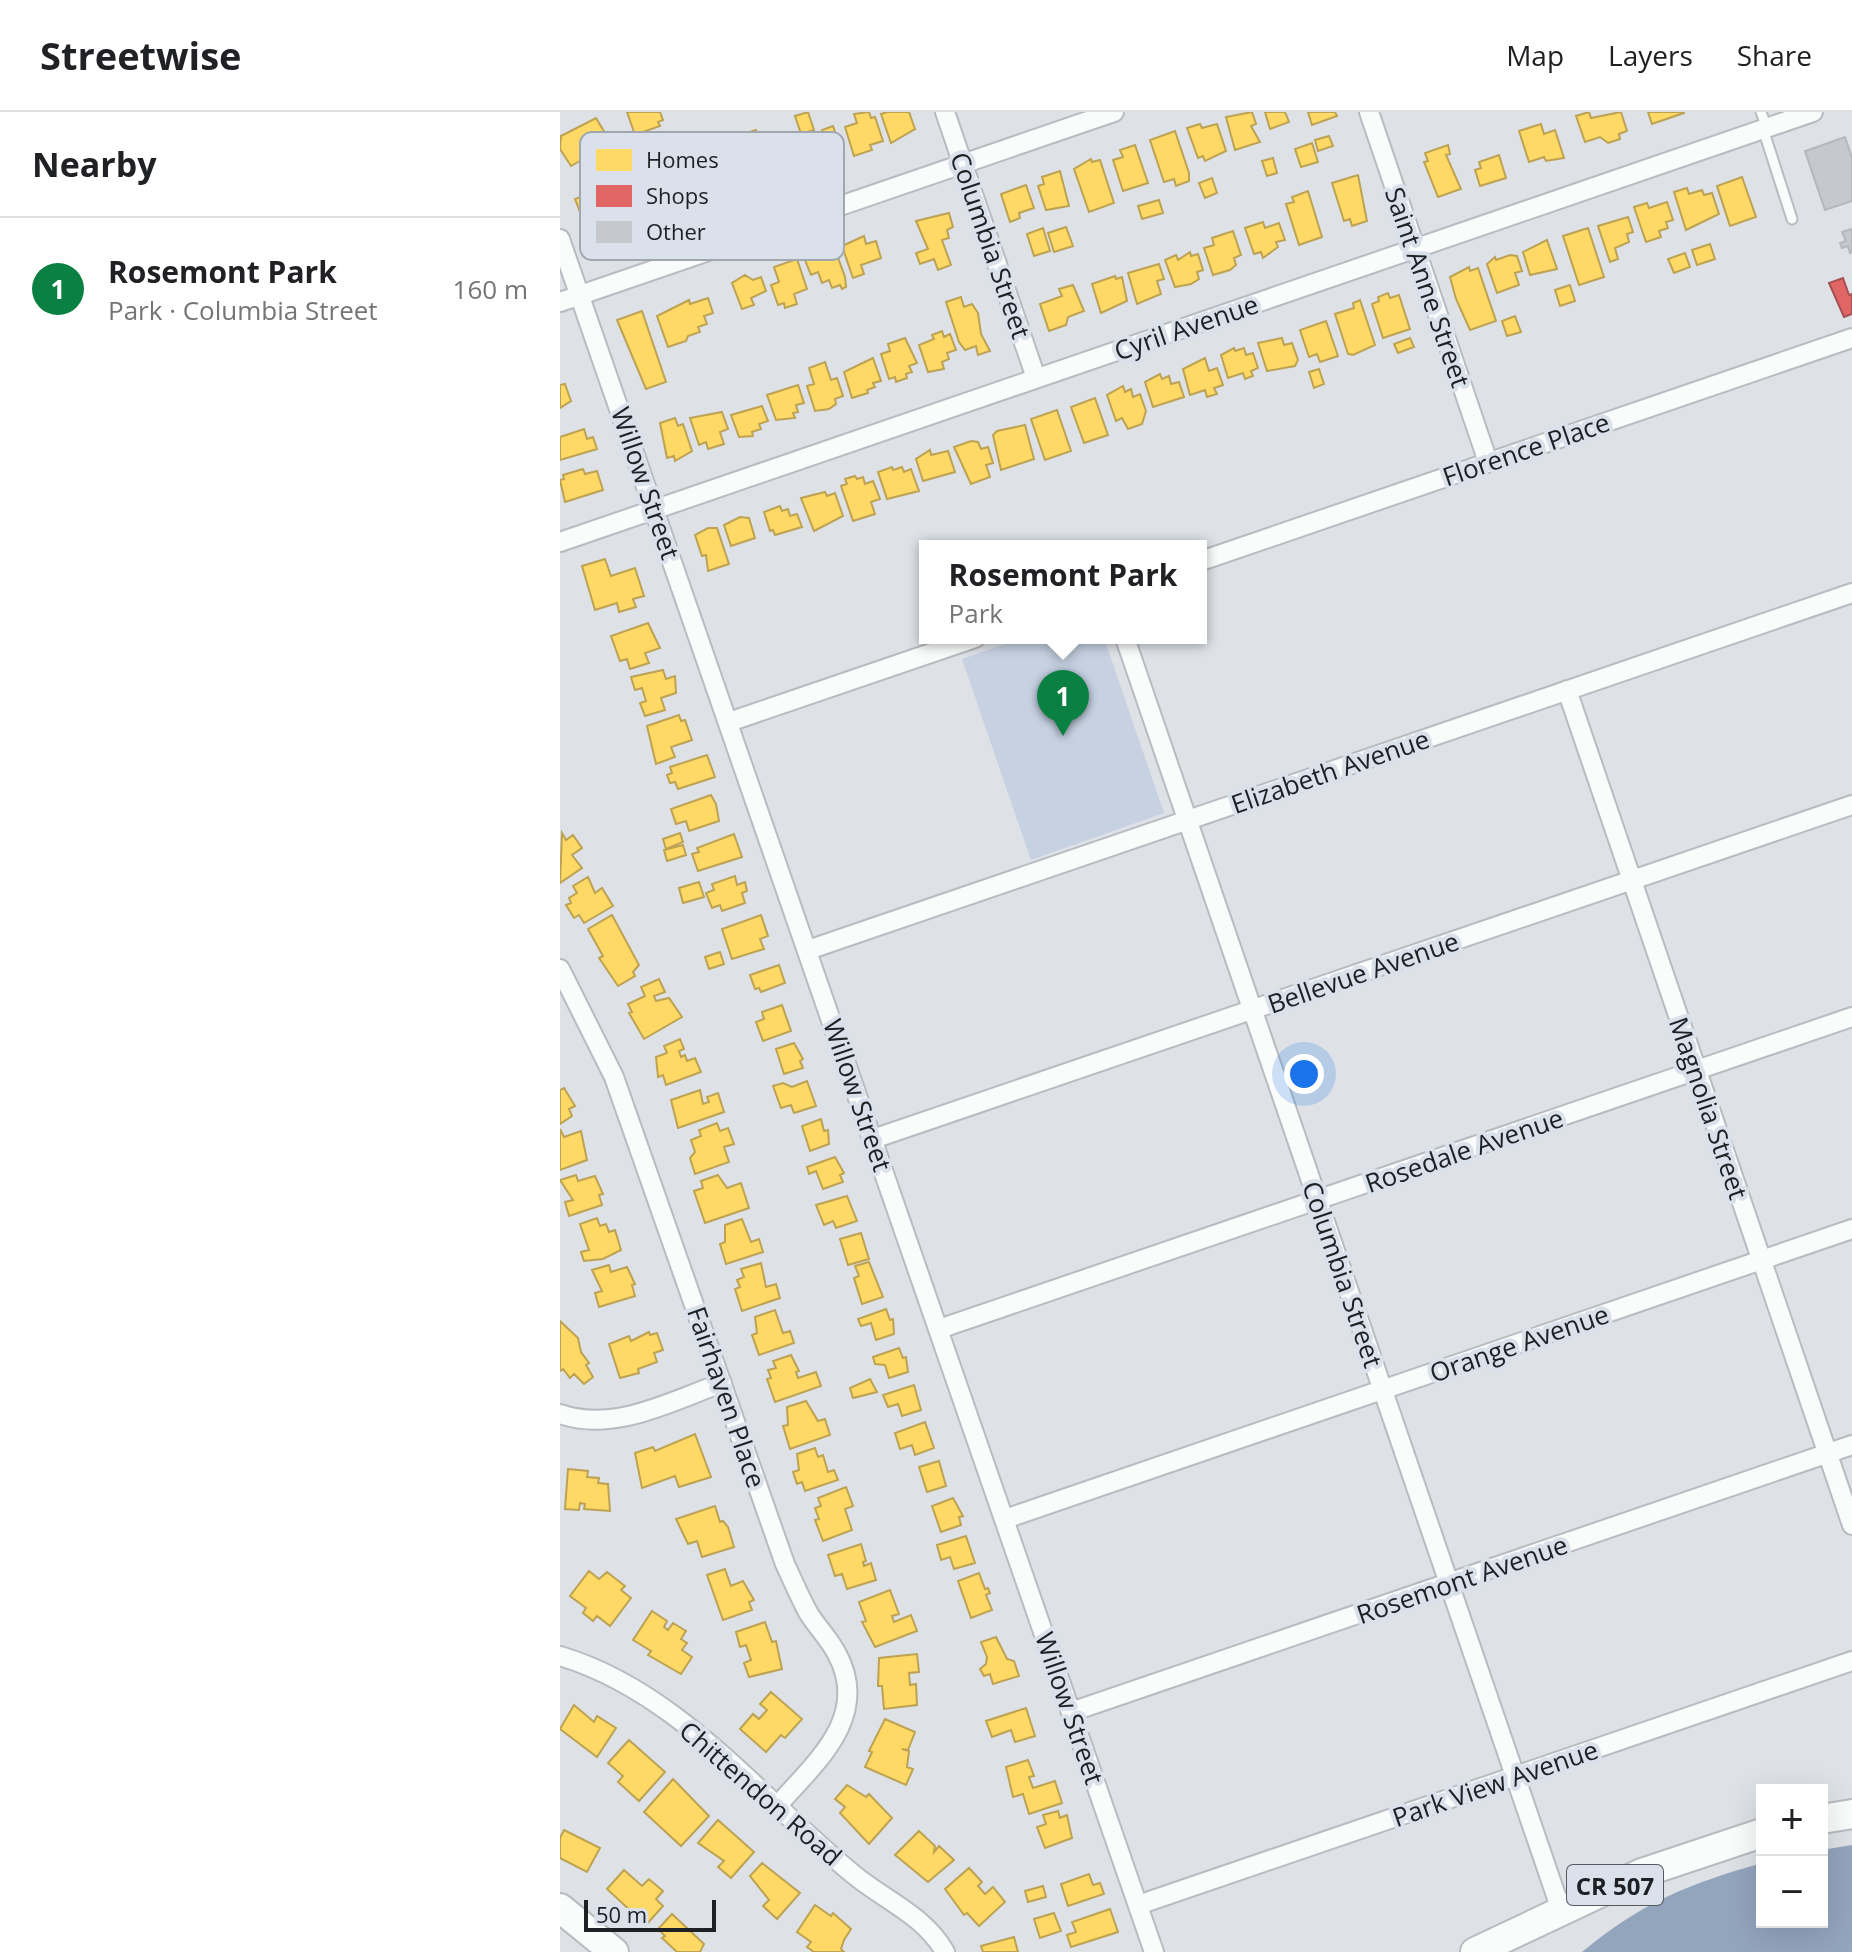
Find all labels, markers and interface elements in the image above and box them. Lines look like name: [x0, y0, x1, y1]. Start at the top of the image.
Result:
text: Streetwise: [40, 29, 242, 81]
text: Map: [1506, 36, 1564, 74]
text: Layers: [1608, 36, 1693, 74]
text: Share: [1737, 36, 1812, 74]
legend: [580, 132, 844, 260]
text: Nearby: [32, 141, 157, 187]
text: Homes: [646, 144, 719, 174]
street label: Columbia Street: [942, 147, 1040, 343]
text: Shops: [646, 180, 709, 210]
street label: Saint Anne Street: [1377, 182, 1479, 392]
text: Other: [646, 216, 706, 246]
text: Rosemont Park: [108, 251, 337, 292]
text: 1: [51, 271, 65, 307]
text: 160 m: [453, 271, 528, 307]
street label: Cyril Avenue: [1109, 285, 1263, 369]
text: Park · Columbia Street: [108, 292, 378, 328]
street label: Willow Street: [603, 402, 689, 564]
street label: Florence Place: [1438, 404, 1614, 494]
popup: [919, 540, 1207, 644]
text: Rosemont Park: [949, 554, 1177, 595]
text: Park: [949, 595, 1003, 631]
pin: 1: [1037, 670, 1089, 736]
street label: Elizabeth Avenue: [1226, 720, 1434, 822]
street label: Bellevue Avenue: [1263, 922, 1463, 1022]
street label: Magnolia Street: [1661, 1012, 1757, 1204]
street label: Willow Street: [815, 1014, 901, 1176]
your location: [1284, 1054, 1324, 1094]
street label: Rosedale Avenue: [1360, 1099, 1568, 1201]
street label: Columbia Street: [1294, 1176, 1392, 1372]
street label: Orange Avenue: [1425, 1296, 1613, 1390]
street label: Fairhaven Place: [679, 1302, 775, 1492]
street label: Rosemont Avenue: [1352, 1526, 1572, 1632]
street label: Willow Street: [1027, 1627, 1113, 1789]
street label: Chittendon Road: [672, 1712, 850, 1874]
street label: Park View Avenue: [1387, 1731, 1603, 1835]
map controls: [1756, 1784, 1828, 1928]
button: +: [1756, 1784, 1828, 1856]
button: −: [1756, 1856, 1828, 1928]
road number: CR 507: [1567, 1865, 1663, 1905]
scale bar: [584, 1896, 716, 1932]
text: 50 m: [596, 1899, 647, 1929]

